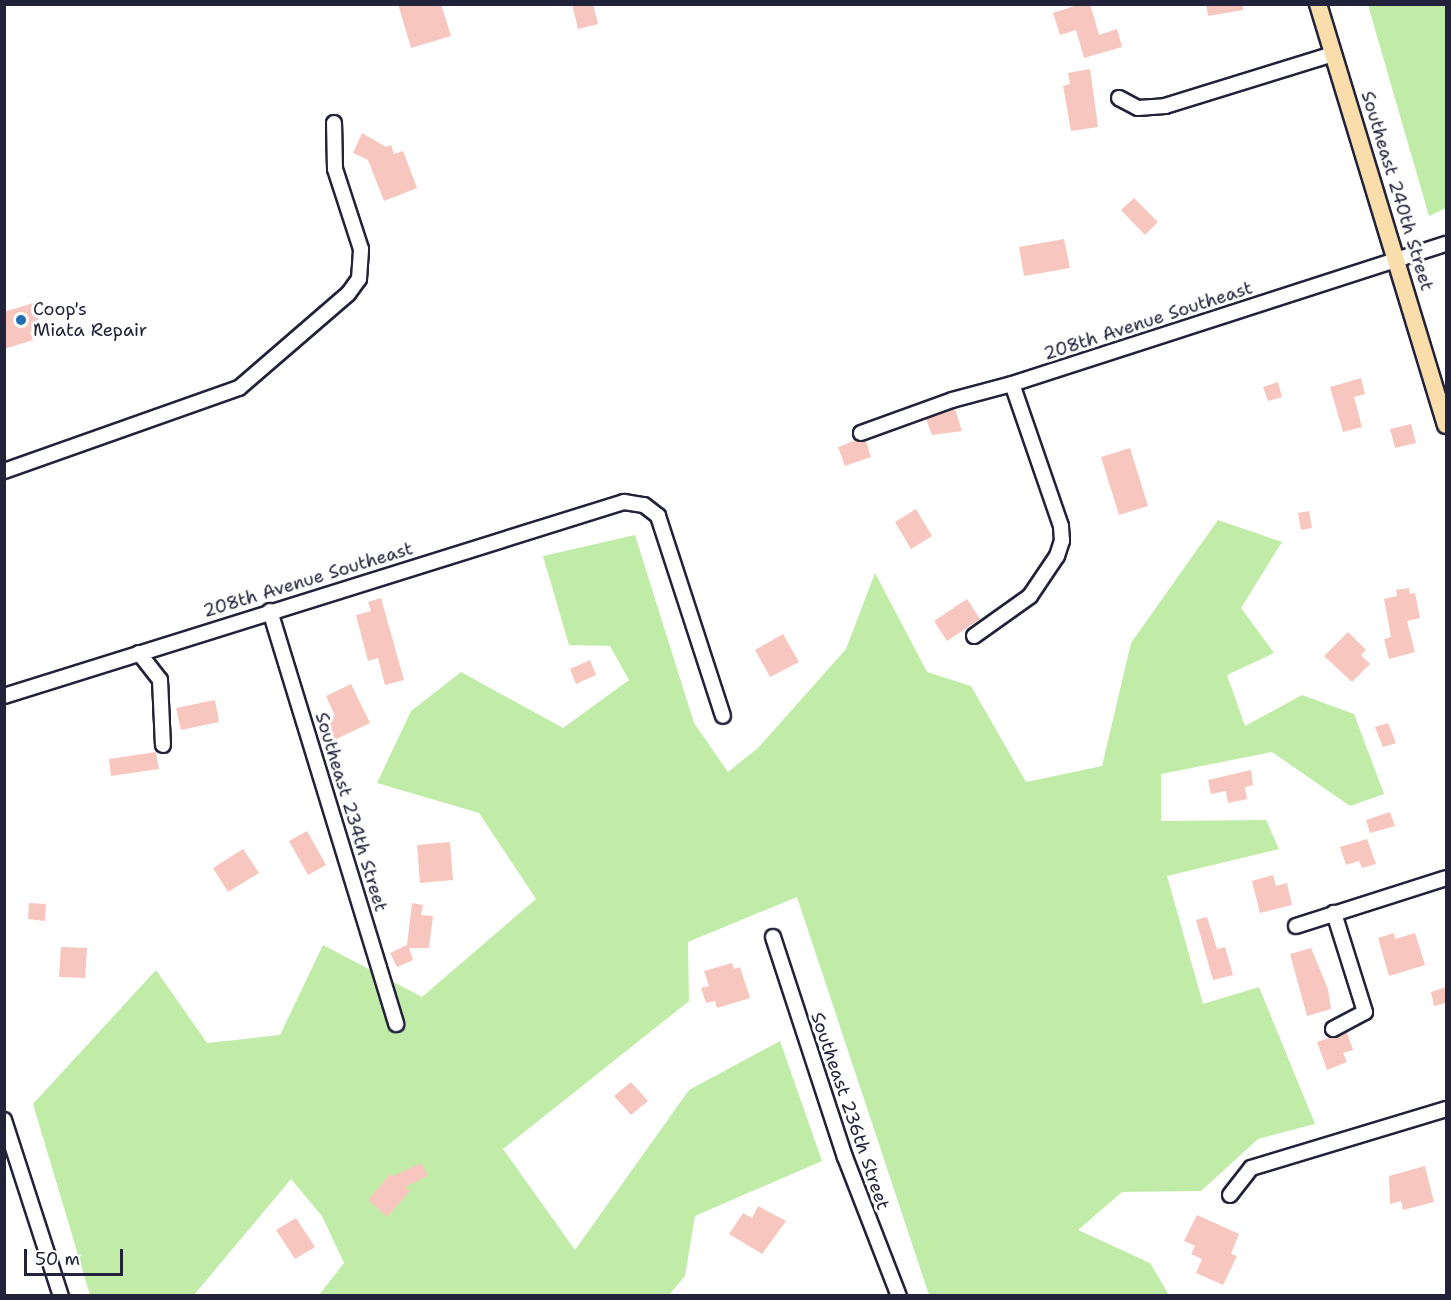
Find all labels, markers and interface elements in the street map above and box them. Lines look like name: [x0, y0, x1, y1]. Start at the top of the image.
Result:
street label: Southeast 240th Street: [1356, 89, 1438, 293]
street label: 208th Avenue Southeast: [1041, 277, 1255, 365]
place label: Coop's Miata Repair: [33, 299, 147, 342]
marker: Coop's Miata Repair: [14, 313, 28, 327]
street label: 208th Avenue Southeast: [200, 538, 416, 622]
street label: Southeast 234th Street: [310, 710, 392, 914]
street label: Southeast 236th Street: [806, 1010, 894, 1212]
scale bar: [27, 1237, 126, 1275]
text: 50 m: [35, 1247, 80, 1271]

